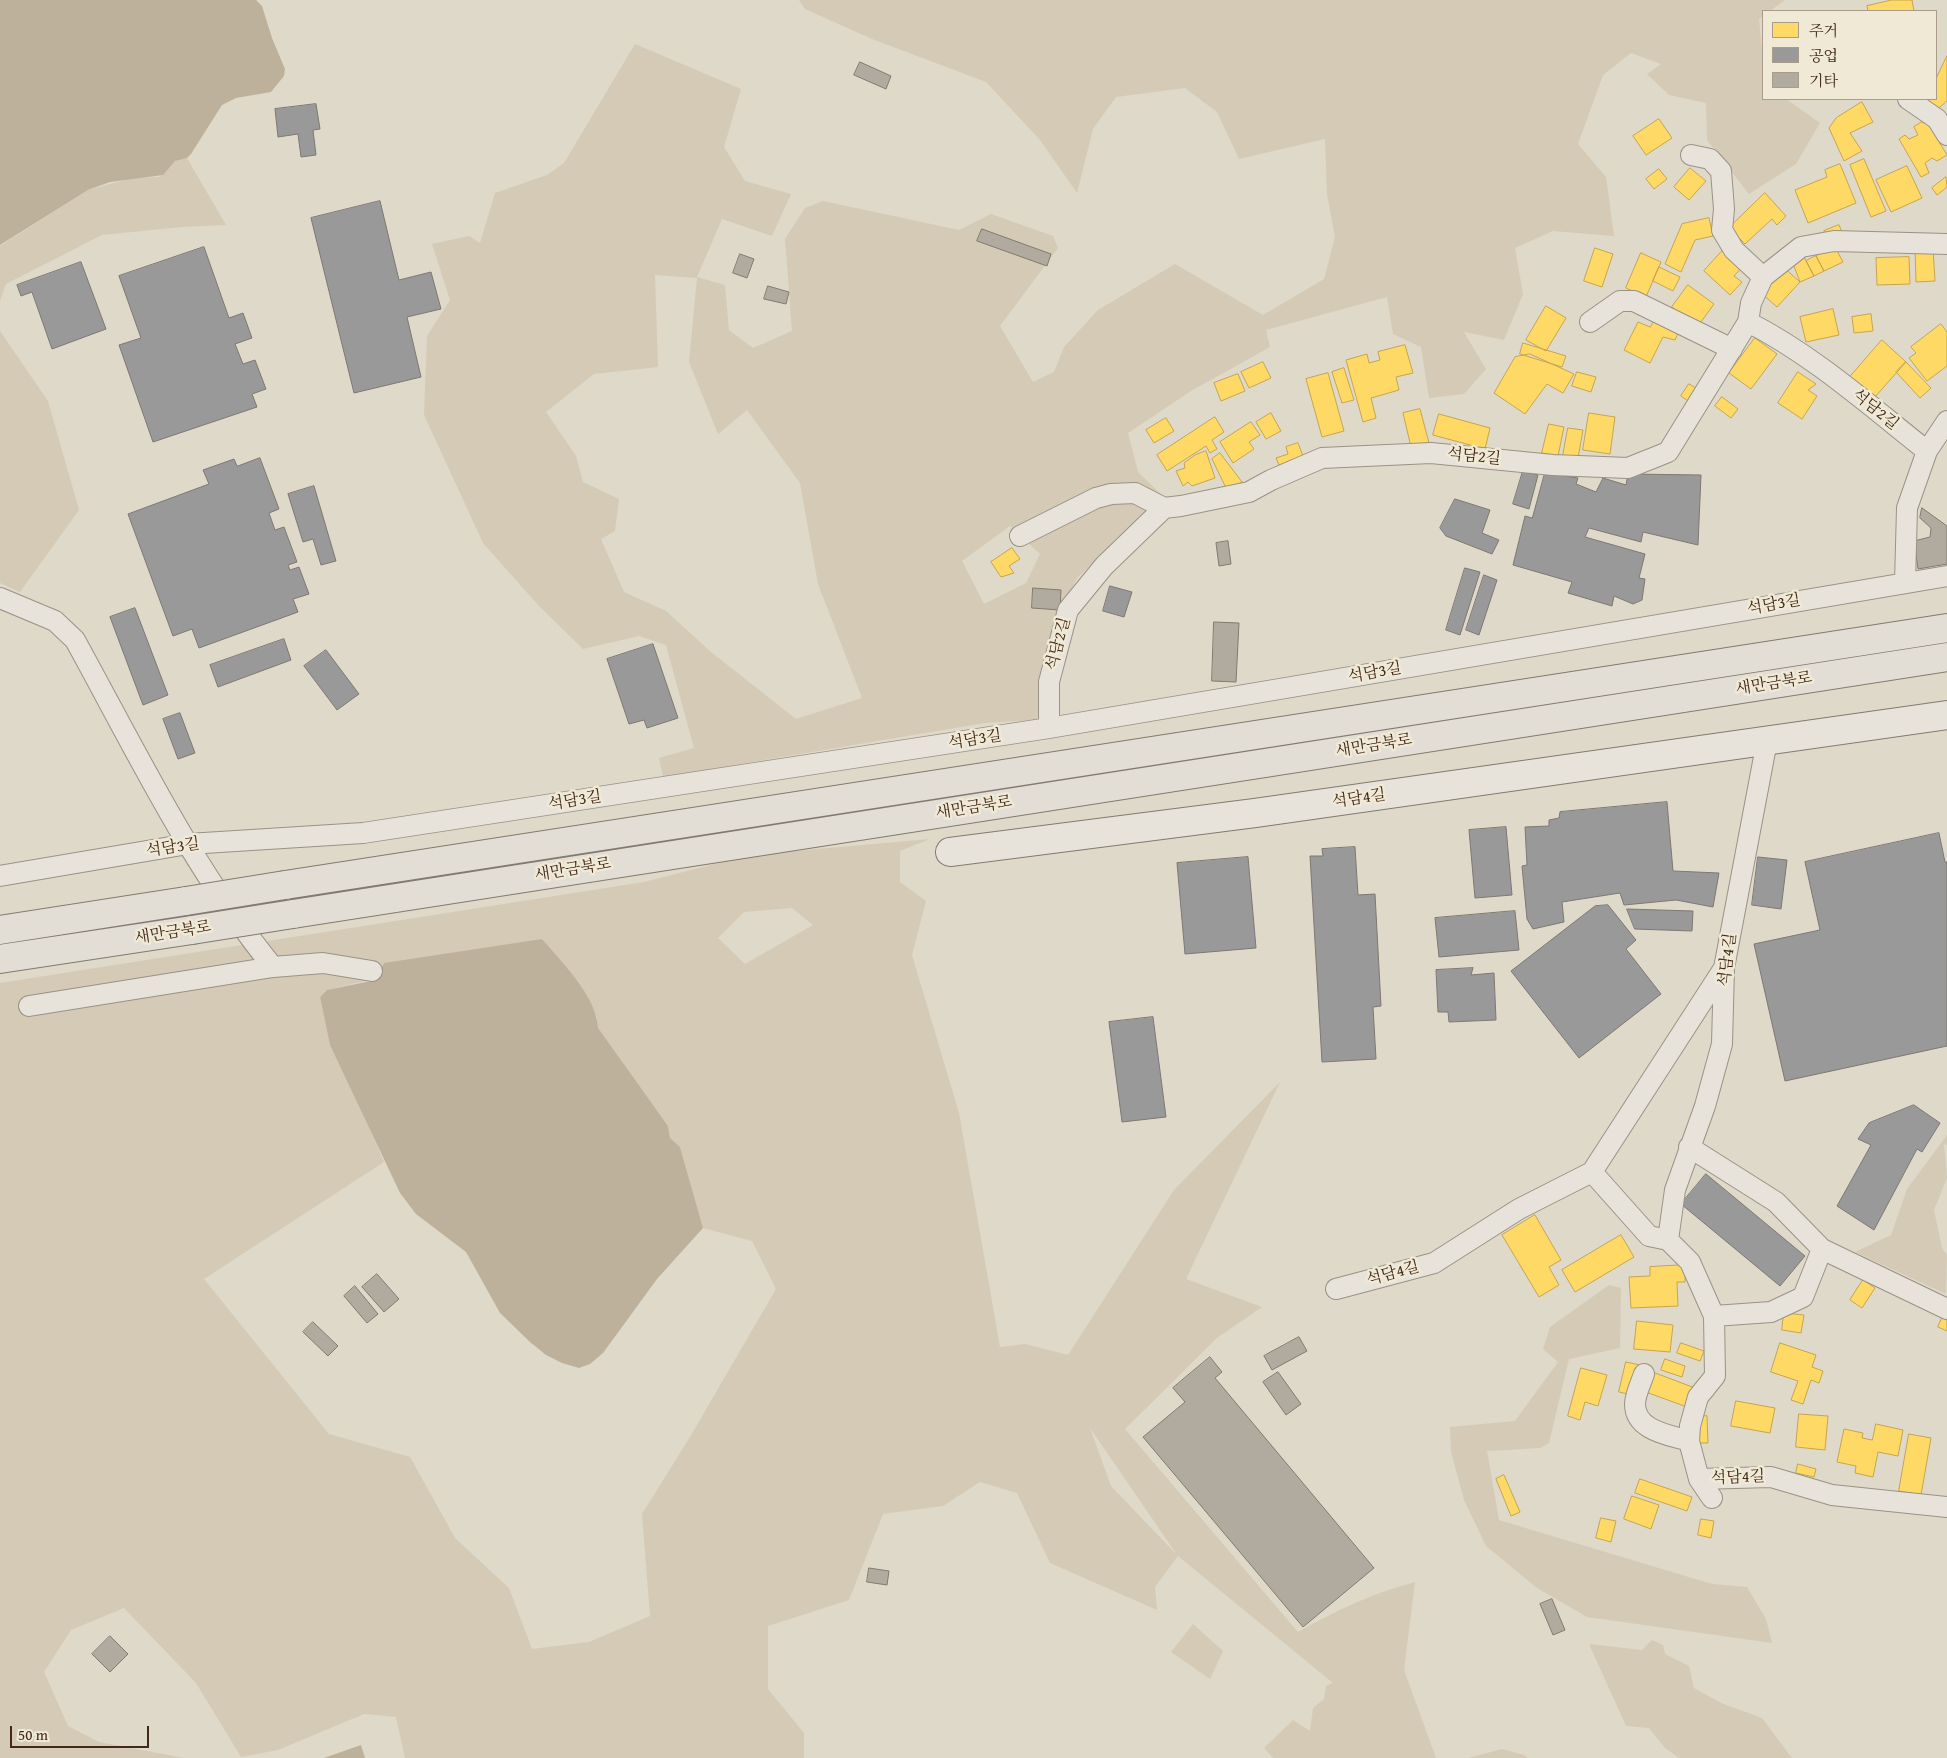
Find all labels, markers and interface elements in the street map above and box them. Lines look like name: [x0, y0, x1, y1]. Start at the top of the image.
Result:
legend: [1762, 10, 1937, 100]
text: 주거: [1809, 20, 1838, 41]
text: 공업: [1809, 45, 1838, 66]
text: 기타: [1809, 70, 1838, 91]
street label: 석담2길: [1848, 386, 1902, 434]
street label: 석담2길: [1446, 445, 1502, 469]
street label: 석담3길: [1746, 591, 1802, 619]
street label: 석담2길: [1043, 615, 1075, 673]
street label: 석담3길: [1347, 659, 1403, 687]
street label: 새만금북로: [1734, 668, 1814, 700]
street label: 석담3길: [947, 726, 1003, 754]
street label: 새만금북로: [1334, 730, 1414, 762]
street label: 석담4길: [1331, 786, 1387, 812]
street label: 석담3길: [547, 787, 603, 815]
street label: 새만금북로: [934, 792, 1014, 824]
street label: 석담3길: [145, 835, 201, 861]
street label: 새만금북로: [533, 854, 613, 886]
street label: 새만금북로: [133, 917, 213, 949]
street label: 석담4길: [1715, 932, 1741, 988]
street label: 석담4길: [1364, 1258, 1422, 1290]
street label: 석담4길: [1711, 1467, 1765, 1489]
scale bar: [12, 1716, 151, 1748]
text: 50 m: [18, 1724, 48, 1745]

